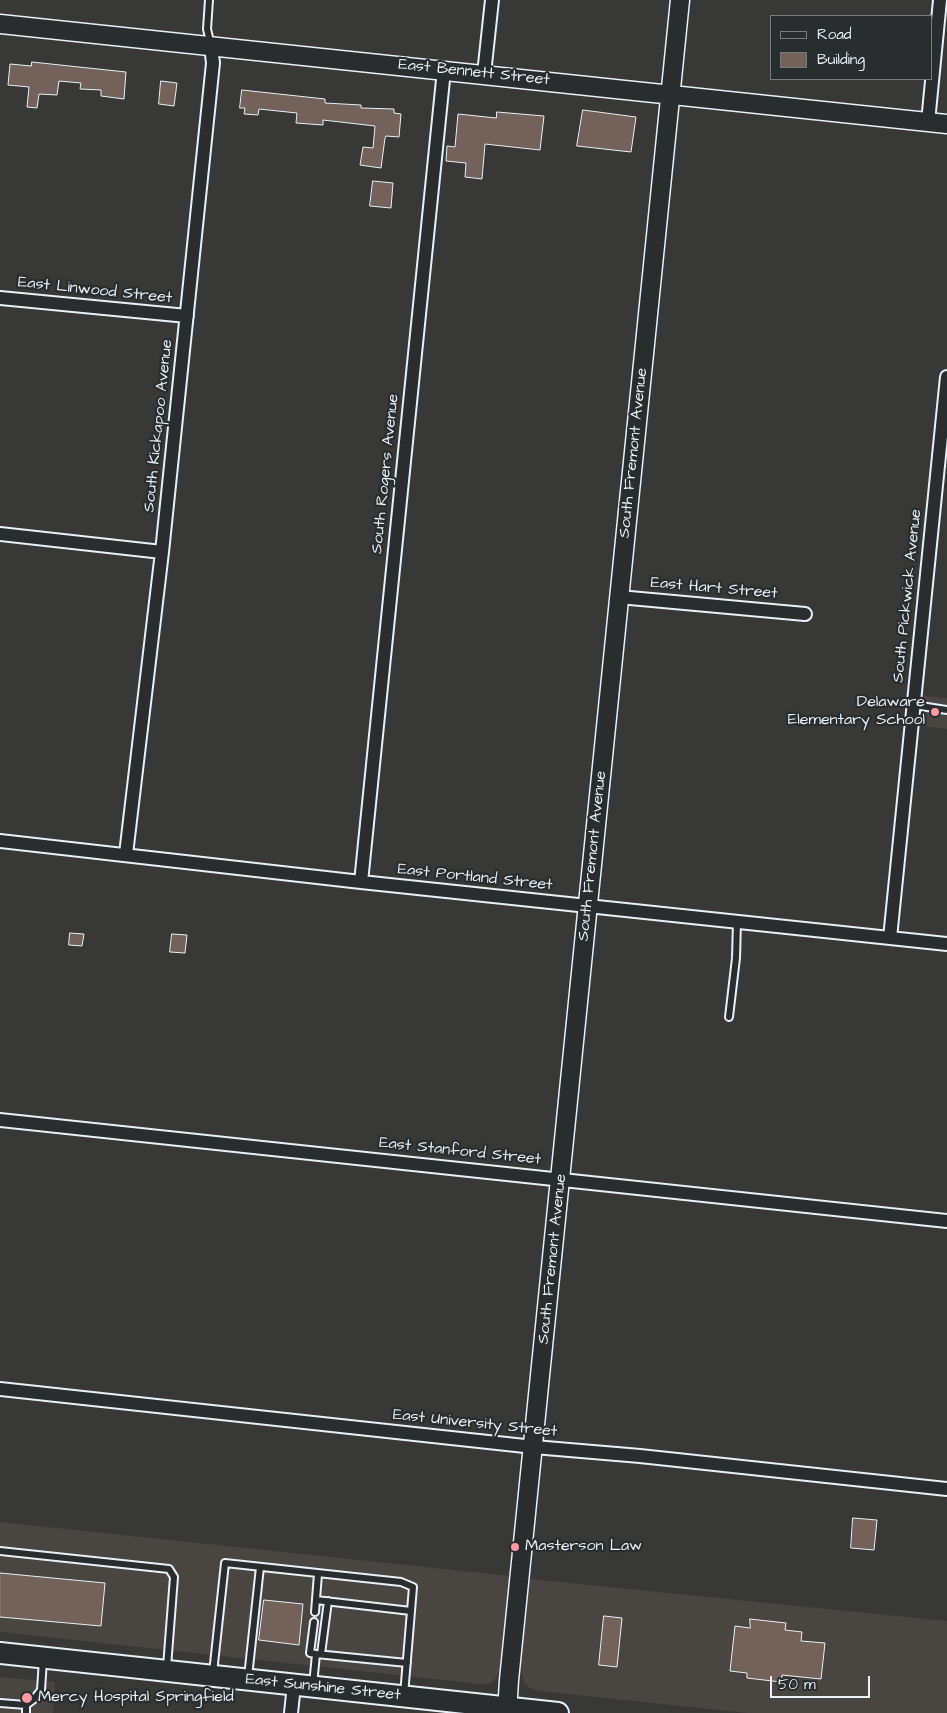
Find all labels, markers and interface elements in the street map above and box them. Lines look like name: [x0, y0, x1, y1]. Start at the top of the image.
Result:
legend: [770, 15, 932, 80]
text: Road: [817, 24, 851, 45]
text: Building: [817, 49, 865, 70]
street label: East Bennett Street: [397, 56, 551, 90]
street label: East Linwood Street: [17, 273, 173, 309]
street label: South Kickapoo Avenue: [140, 339, 178, 513]
street label: South Fremont Avenue: [616, 367, 652, 539]
street label: South Rogers Avenue: [368, 393, 404, 555]
street label: South Pickwick Avenue: [889, 508, 927, 684]
street label: East Hart Street: [650, 574, 778, 604]
place label: Delaware Elementary School: [788, 693, 925, 731]
marker: Delaware Elementary School: [929, 706, 941, 718]
street label: South Fremont Avenue: [575, 770, 611, 942]
street label: East Portland Street: [397, 860, 553, 896]
street label: East Stanford Street: [378, 1134, 542, 1170]
street label: South Fremont Avenue: [535, 1173, 571, 1345]
street label: East University Street: [392, 1406, 558, 1442]
place label: Masterson Law: [525, 1537, 642, 1557]
marker: Masterson Law: [509, 1541, 521, 1553]
scale bar: [772, 1666, 872, 1698]
street label: East Sunshine Street: [245, 1670, 401, 1706]
text: 50 m: [778, 1674, 816, 1695]
place label: Mercy Hospital Springfield: [38, 1688, 234, 1708]
marker: Mercy Hospital Springfield: [20, 1691, 34, 1705]

